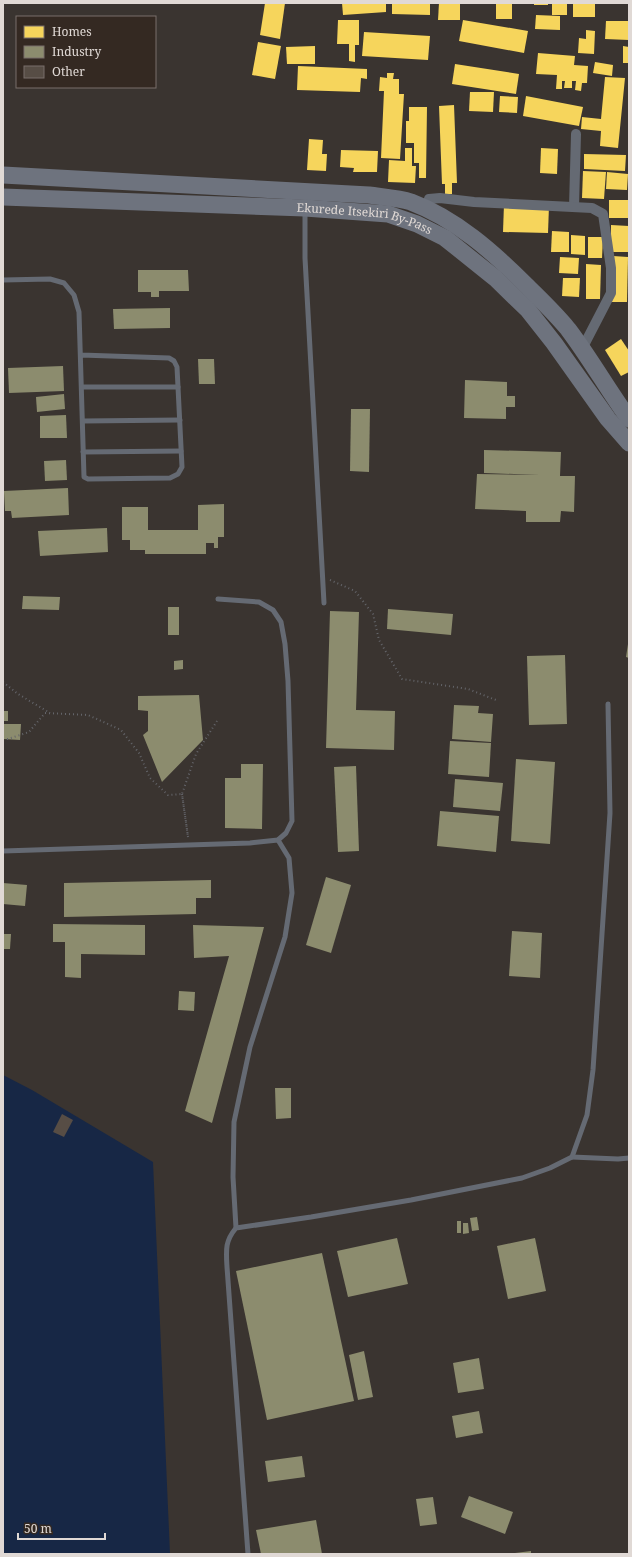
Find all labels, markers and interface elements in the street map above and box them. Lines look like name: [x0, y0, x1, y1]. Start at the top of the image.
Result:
legend: [16, 16, 156, 88]
text: Homes: [52, 23, 92, 40]
text: Industry: [52, 43, 101, 60]
text: Other: [52, 63, 85, 80]
street label: Ekurede Itsekiri By-Pass: [296, 199, 435, 238]
scale bar: [18, 1515, 105, 1541]
text: 50 m: [24, 1520, 52, 1537]

